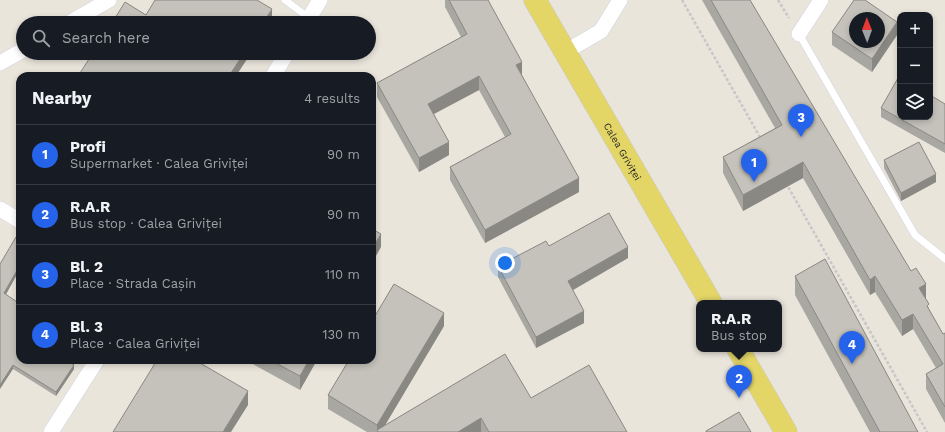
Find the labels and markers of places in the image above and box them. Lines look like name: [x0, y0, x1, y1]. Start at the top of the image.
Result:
pin: 3: [788, 104, 814, 137]
pin: 1: [741, 149, 767, 182]
pin: 4: [839, 331, 865, 364]
pin: 2: [726, 365, 752, 398]

